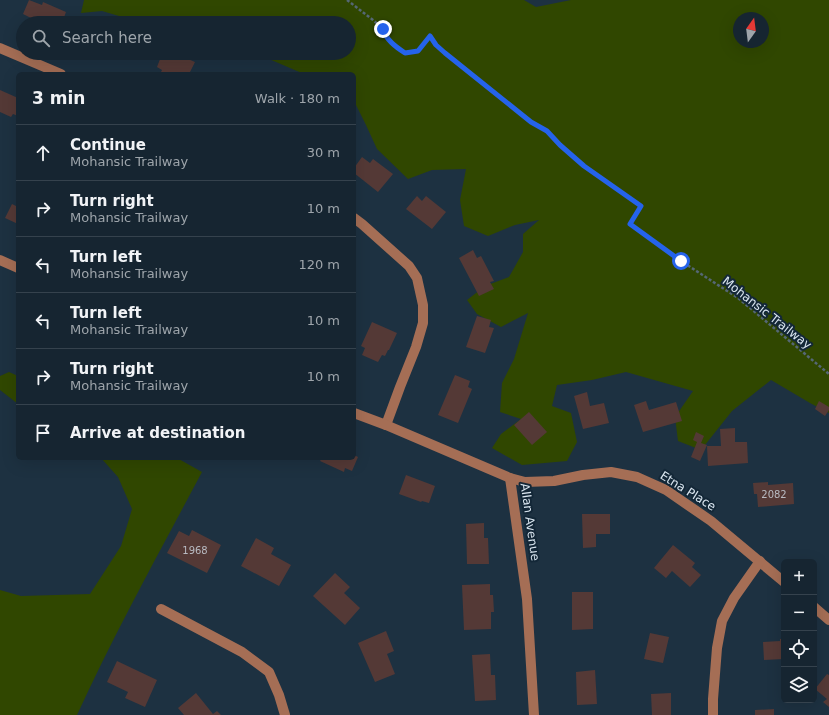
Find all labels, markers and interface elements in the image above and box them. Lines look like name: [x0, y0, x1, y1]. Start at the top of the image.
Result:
north arrow: [733, 12, 769, 48]
search box: [16, 16, 356, 60]
route end: [374, 20, 392, 38]
icon: search: [30, 27, 52, 49]
text: Search here: [62, 29, 152, 47]
text: 3 min: [32, 88, 85, 108]
text: Walk · 180 m: [255, 91, 340, 106]
text: Continue: [70, 136, 146, 154]
icon: ahead: [32, 142, 54, 164]
text: 30 m: [307, 145, 340, 160]
text: Mohansic Trailway: [70, 154, 188, 169]
text: Turn right: [70, 192, 154, 210]
icon: right: [32, 198, 54, 220]
text: 10 m: [307, 201, 340, 216]
text: Mohansic Trailway: [70, 210, 188, 225]
text: Turn left: [70, 248, 142, 266]
route start: [672, 252, 690, 270]
icon: left: [32, 254, 54, 276]
text: 120 m: [298, 257, 340, 272]
text: Mohansic Trailway: [70, 266, 188, 281]
street label: Mohansic Trailway: [720, 274, 814, 352]
text: Turn left: [70, 304, 142, 322]
icon: left: [32, 310, 54, 332]
text: 10 m: [307, 313, 340, 328]
text: Mohansic Trailway: [70, 322, 188, 337]
text: Turn right: [70, 360, 154, 378]
icon: right: [32, 366, 54, 388]
text: 10 m: [307, 369, 340, 384]
text: Mohansic Trailway: [70, 378, 188, 393]
icon: arrive: [32, 422, 54, 444]
text: Arrive at destination: [70, 424, 245, 442]
street label: Etna Place: [658, 468, 718, 514]
street label: Allan Avenue: [518, 482, 542, 562]
house number: 2082: [761, 489, 787, 500]
house number: 1968: [182, 545, 208, 556]
map controls: [781, 559, 817, 703]
button: +: [781, 559, 817, 595]
button: −: [781, 595, 817, 631]
button: locate: [781, 631, 817, 667]
button: layers: [781, 667, 817, 703]

